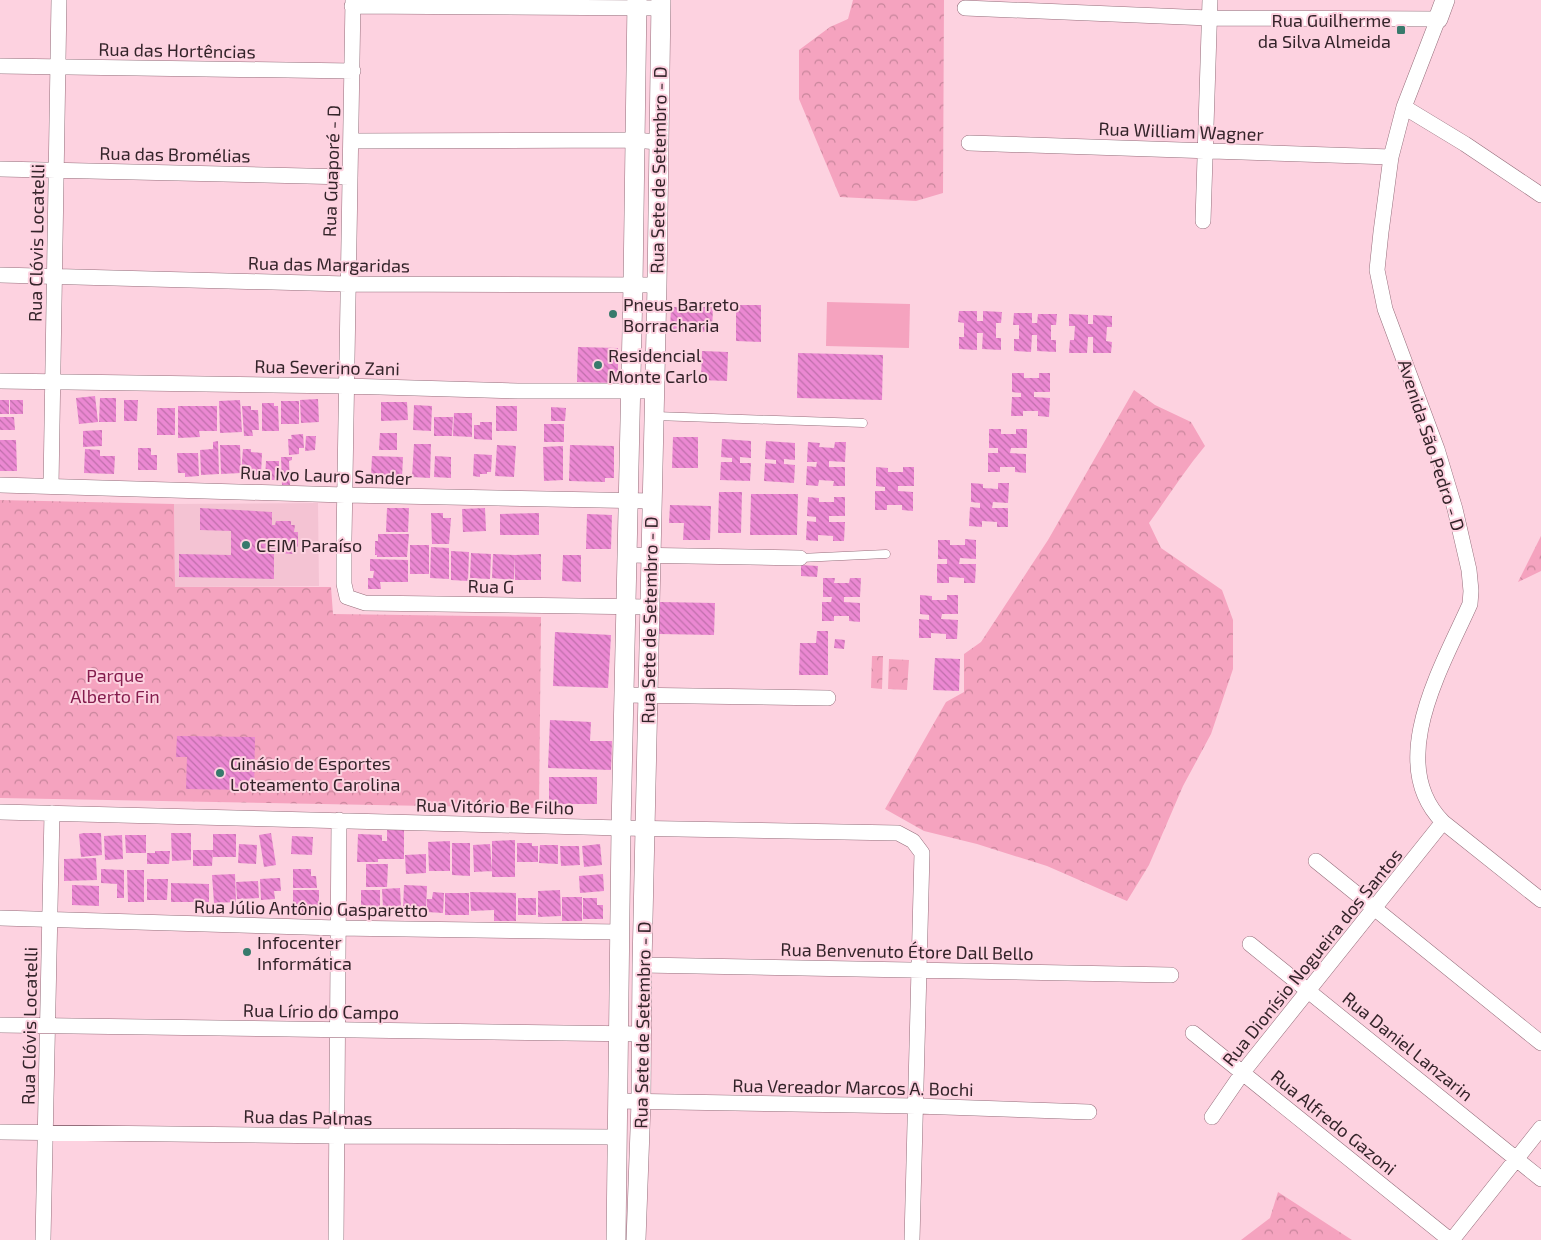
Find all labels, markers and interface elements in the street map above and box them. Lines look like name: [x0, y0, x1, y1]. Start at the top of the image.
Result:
place label: Rua Guilherme da Silva Almeida: [1258, 9, 1391, 52]
marker: Rua Guilherme da Silva Almeida: [1395, 24, 1407, 36]
street label: Rua das Hortências: [98, 38, 256, 62]
street label: Rua Sete de Setembro - D: [645, 66, 671, 274]
street label: Rua Guaporé - D: [318, 105, 344, 237]
street label: Rua William Wagner: [1098, 117, 1264, 145]
street label: Rua das Bromélias: [99, 142, 251, 166]
street label: Rua Clóvis Locatelli: [24, 164, 48, 322]
street label: Rua das Margaridas: [248, 252, 410, 276]
place label: Pneus Barreto Borracharia: [623, 293, 739, 336]
marker: Pneus Barreto Borracharia: [607, 308, 619, 320]
place label: Residencial Monte Carlo: [608, 344, 708, 387]
street label: Rua Severino Zani: [254, 355, 400, 379]
street label: Avenida São Pedro - D: [1394, 356, 1470, 534]
marker: Residencial Monte Carlo: [592, 359, 604, 371]
street label: Rua Ivo Lauro Sander: [240, 461, 412, 489]
street label: Rua Sete de Setembro - D: [636, 516, 662, 724]
place label: CEIM Paraíso: [256, 534, 362, 556]
marker: CEIM Paraíso: [240, 539, 252, 551]
street label: Rua G: [468, 575, 514, 597]
park label: Parque Alberto Fin: [70, 664, 160, 707]
place label: Ginásio de Esportes Loteamento Carolina: [230, 752, 400, 795]
marker: Ginásio de Esportes Loteamento Carolina: [214, 767, 226, 779]
street label: Rua Vitório Be Filho: [416, 794, 574, 818]
street label: Rua Dionísio Nogueira dos Santos: [1217, 844, 1407, 1070]
street label: Rua Júlio Antônio Gasparetto: [194, 895, 428, 921]
street label: Rua Sete de Setembro - D: [629, 921, 655, 1129]
place label: Infocenter Informática: [257, 931, 352, 974]
street label: Rua Benvenuto Étore Dall Bello: [780, 938, 1034, 964]
marker: Infocenter Informática: [241, 946, 253, 958]
street label: Rua Clóvis Locatelli: [17, 947, 41, 1105]
street label: Rua Daniel Lanzarin: [1338, 987, 1478, 1105]
street label: Rua Lírio do Campo: [243, 999, 399, 1023]
street label: Rua Alfredo Gazoni: [1267, 1065, 1401, 1179]
street label: Rua Vereador Marcos A. Bochi: [732, 1074, 974, 1100]
street label: Rua das Palmas: [243, 1105, 373, 1129]

